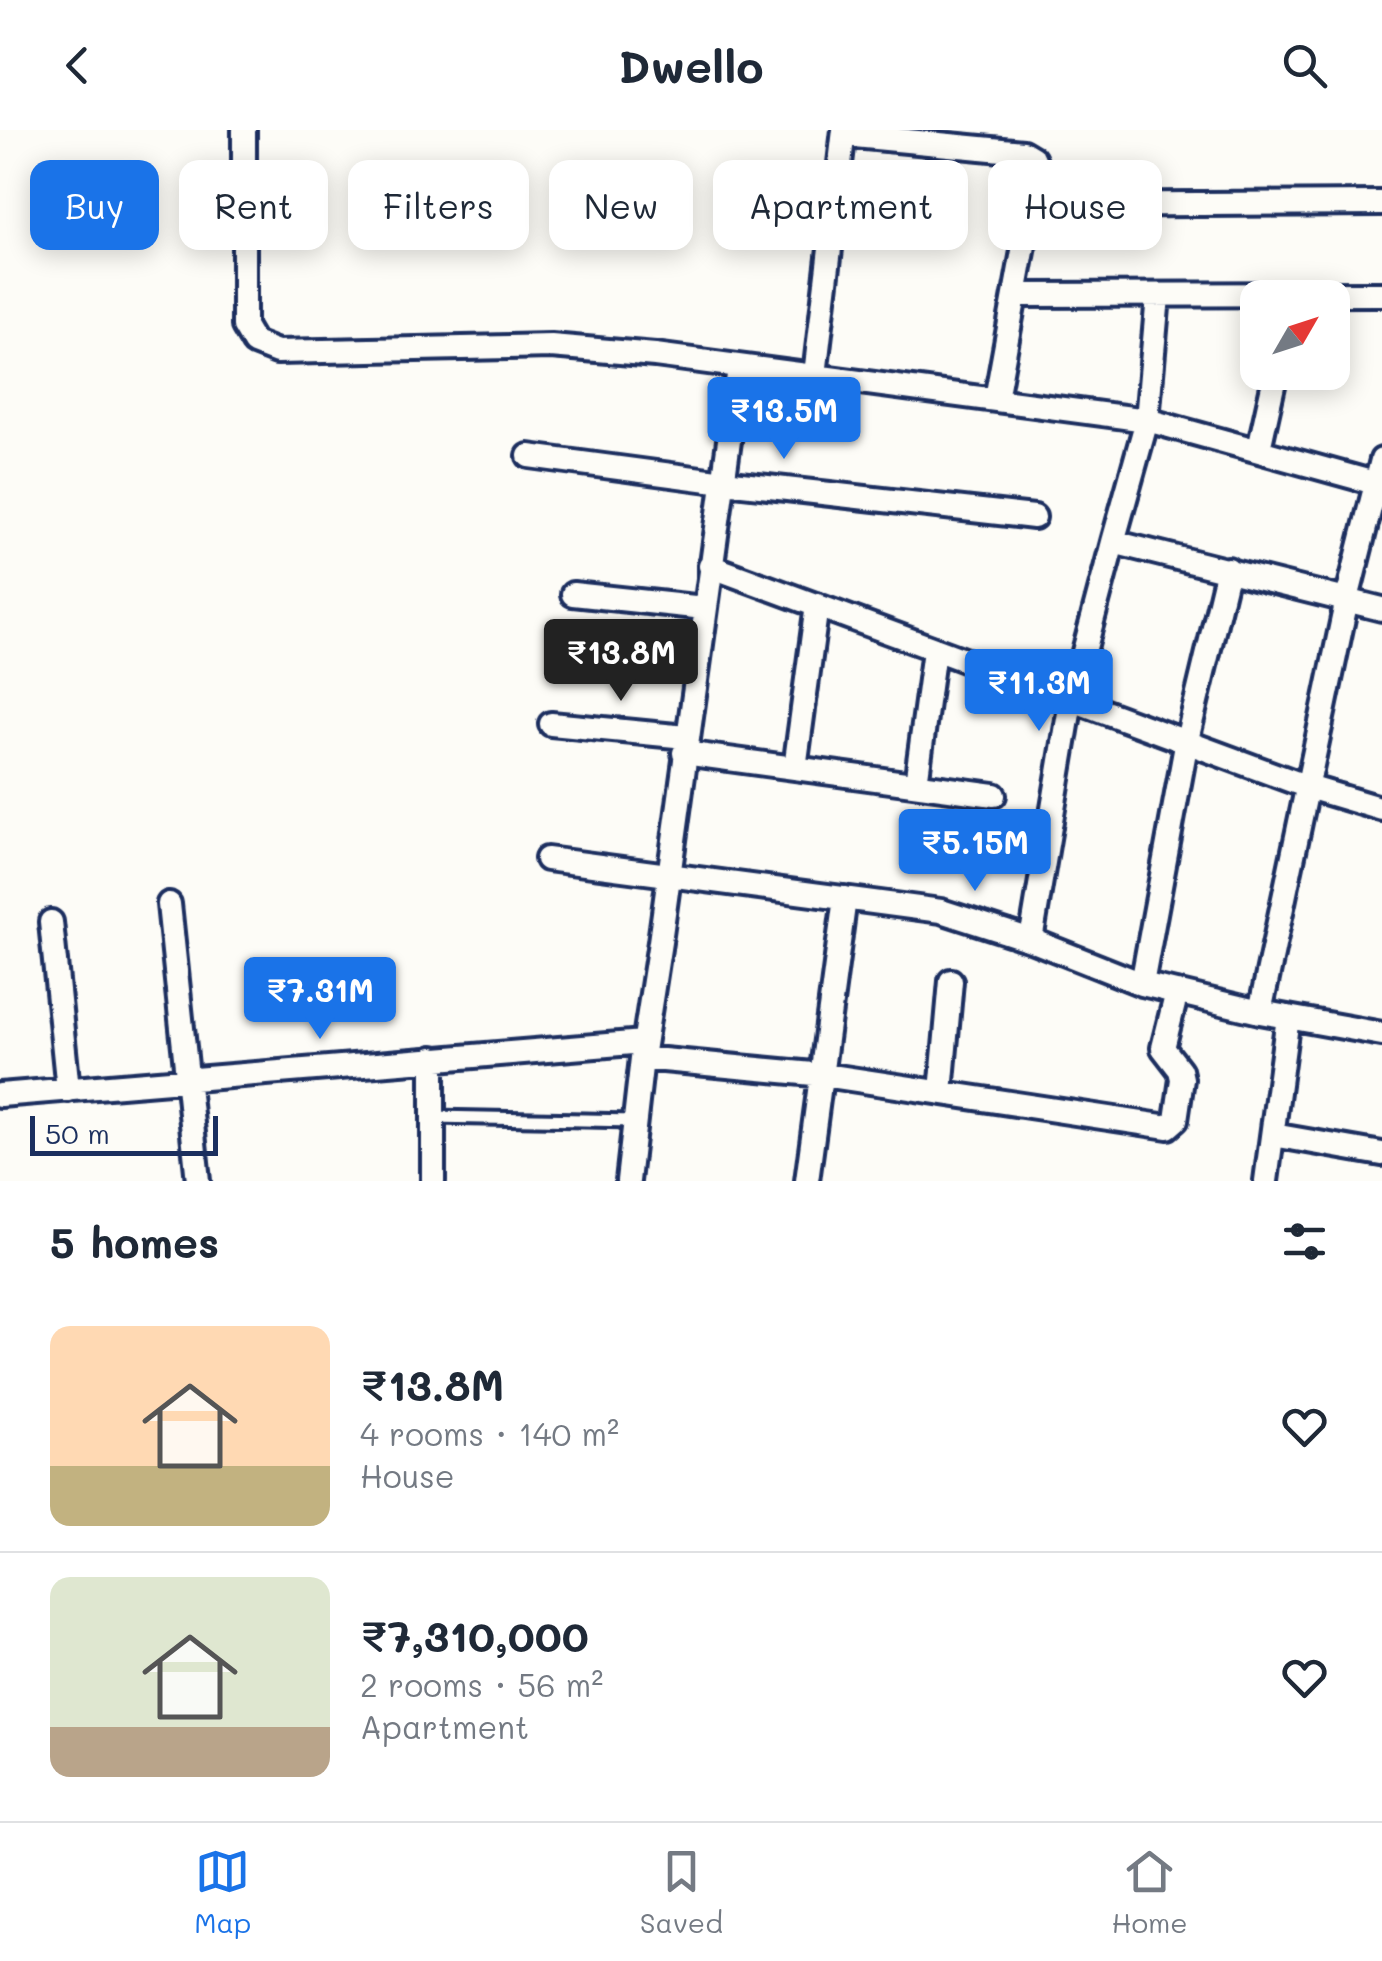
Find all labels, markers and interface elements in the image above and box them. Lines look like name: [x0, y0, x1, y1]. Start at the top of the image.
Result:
text: Dwello: [618, 36, 764, 94]
icon: back: [50, 38, 105, 93]
icon: search: [1277, 38, 1332, 93]
chip: Buy: [30, 160, 159, 250]
chip: Rent: [179, 160, 328, 250]
chip: Filters: [348, 160, 529, 250]
chip: New: [549, 160, 693, 250]
chip: Apartment: [713, 160, 968, 250]
chip: House: [988, 160, 1162, 250]
north arrow: [1240, 280, 1350, 390]
map controls: [1240, 280, 1350, 390]
pin: ₹13.5M: [703, 377, 865, 462]
text: ₹13.5M: [730, 388, 839, 430]
pin: ₹13.8M: [540, 619, 702, 704]
text: ₹13.8M: [566, 630, 676, 672]
pin: ₹11.3M: [958, 649, 1120, 734]
text: ₹11.3M: [987, 660, 1091, 702]
pin: ₹5.15M: [894, 809, 1056, 894]
text: ₹5.15M: [921, 820, 1029, 862]
pin: ₹7.31M: [239, 957, 401, 1042]
text: ₹7.31M: [266, 968, 374, 1010]
scale bar: [30, 1111, 218, 1156]
text: 50 m: [45, 1115, 110, 1151]
text: 5 homes: [50, 1214, 219, 1269]
icon: filters: [1277, 1214, 1332, 1269]
text: ₹13.8M: [360, 1357, 505, 1412]
icon: home: [130, 1366, 250, 1486]
icon: heart: [1277, 1399, 1332, 1454]
text: 4 rooms · 140 m²: [360, 1412, 619, 1454]
text: House: [360, 1454, 455, 1496]
text: ₹7,310,000: [360, 1608, 589, 1663]
icon: home: [130, 1617, 250, 1737]
icon: heart: [1277, 1650, 1332, 1705]
text: 2 rooms · 56 m²: [360, 1663, 603, 1705]
text: Apartment: [360, 1705, 529, 1747]
tab: Map: [194, 1844, 251, 1940]
tab: Saved: [640, 1844, 723, 1940]
tab: Home: [1111, 1844, 1188, 1940]

